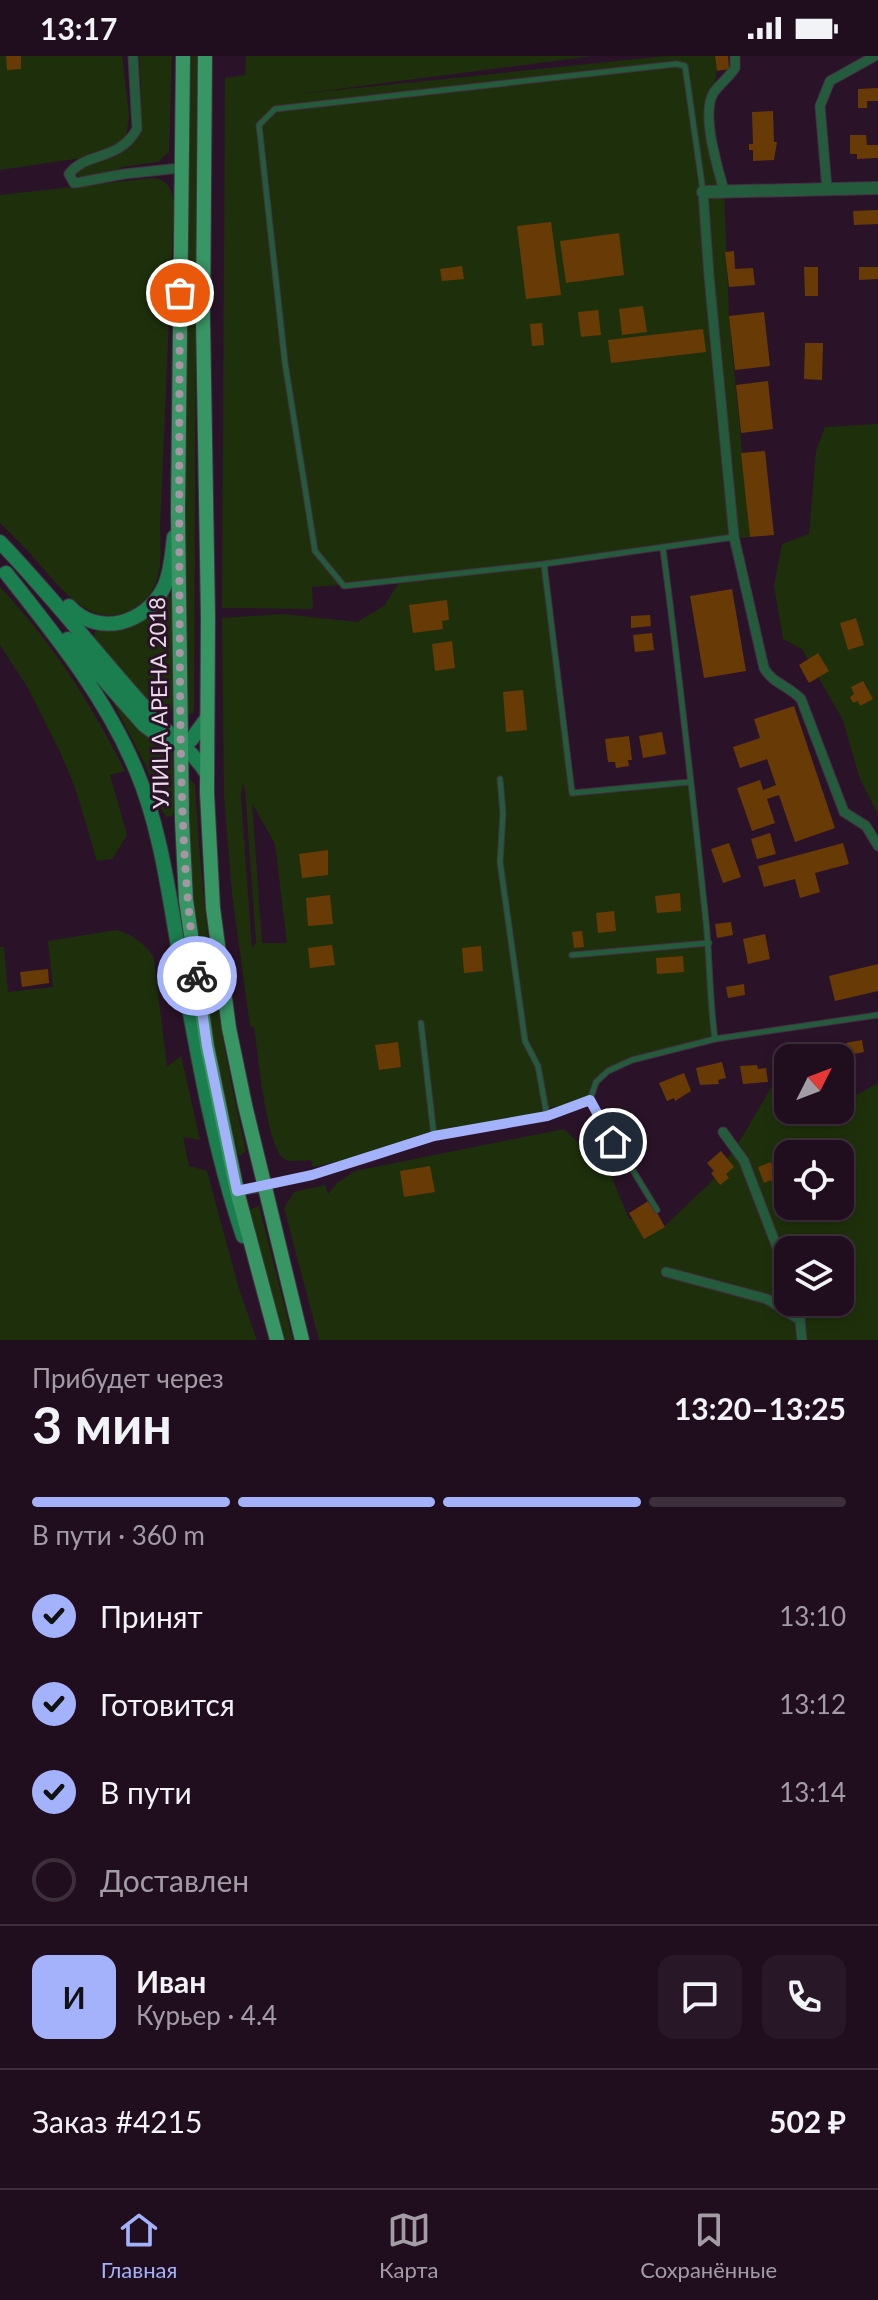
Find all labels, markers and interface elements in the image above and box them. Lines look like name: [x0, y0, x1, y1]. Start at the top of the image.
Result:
text: 13:17: [40, 10, 117, 46]
pin: [146, 259, 214, 327]
icon: bag: [158, 271, 202, 315]
street label: УЛИЦА АРЕНА 2018: [143, 597, 174, 809]
courier: [157, 936, 237, 1016]
icon: bike: [175, 954, 219, 998]
north arrow: [774, 1044, 854, 1124]
map controls: [774, 1044, 854, 1316]
pin: [579, 1108, 647, 1176]
icon: home: [591, 1120, 635, 1164]
button: locate: [774, 1140, 854, 1220]
button: layers: [774, 1236, 854, 1316]
text: Прибудет через: [32, 1362, 224, 1394]
text: 13:20–13:25: [674, 1390, 846, 1426]
text: 3 мин: [32, 1393, 172, 1455]
text: В пути · 360 m: [32, 1519, 205, 1551]
icon: check: [32, 1594, 76, 1638]
text: Принят: [100, 1598, 203, 1634]
text: 13:10: [779, 1600, 846, 1632]
icon: check: [32, 1682, 76, 1726]
text: Готовится: [100, 1686, 235, 1722]
text: 13:12: [779, 1688, 846, 1720]
icon: check: [32, 1770, 76, 1814]
text: В пути: [100, 1774, 192, 1810]
text: 13:14: [779, 1776, 846, 1808]
text: Доставлен: [100, 1862, 249, 1898]
button: chat: [658, 1955, 742, 2039]
button: phone: [762, 1955, 846, 2039]
text: Иван: [136, 1963, 206, 1999]
text: И: [62, 1979, 86, 2015]
text: Курьер · 4.4: [136, 1999, 277, 2031]
text: Заказ #4215: [32, 2103, 203, 2139]
text: 502 ₽: [769, 2103, 846, 2139]
tab: Главная: [101, 2208, 177, 2283]
tab: Карта: [379, 2208, 438, 2283]
tab: Сохранённые: [640, 2208, 777, 2283]

